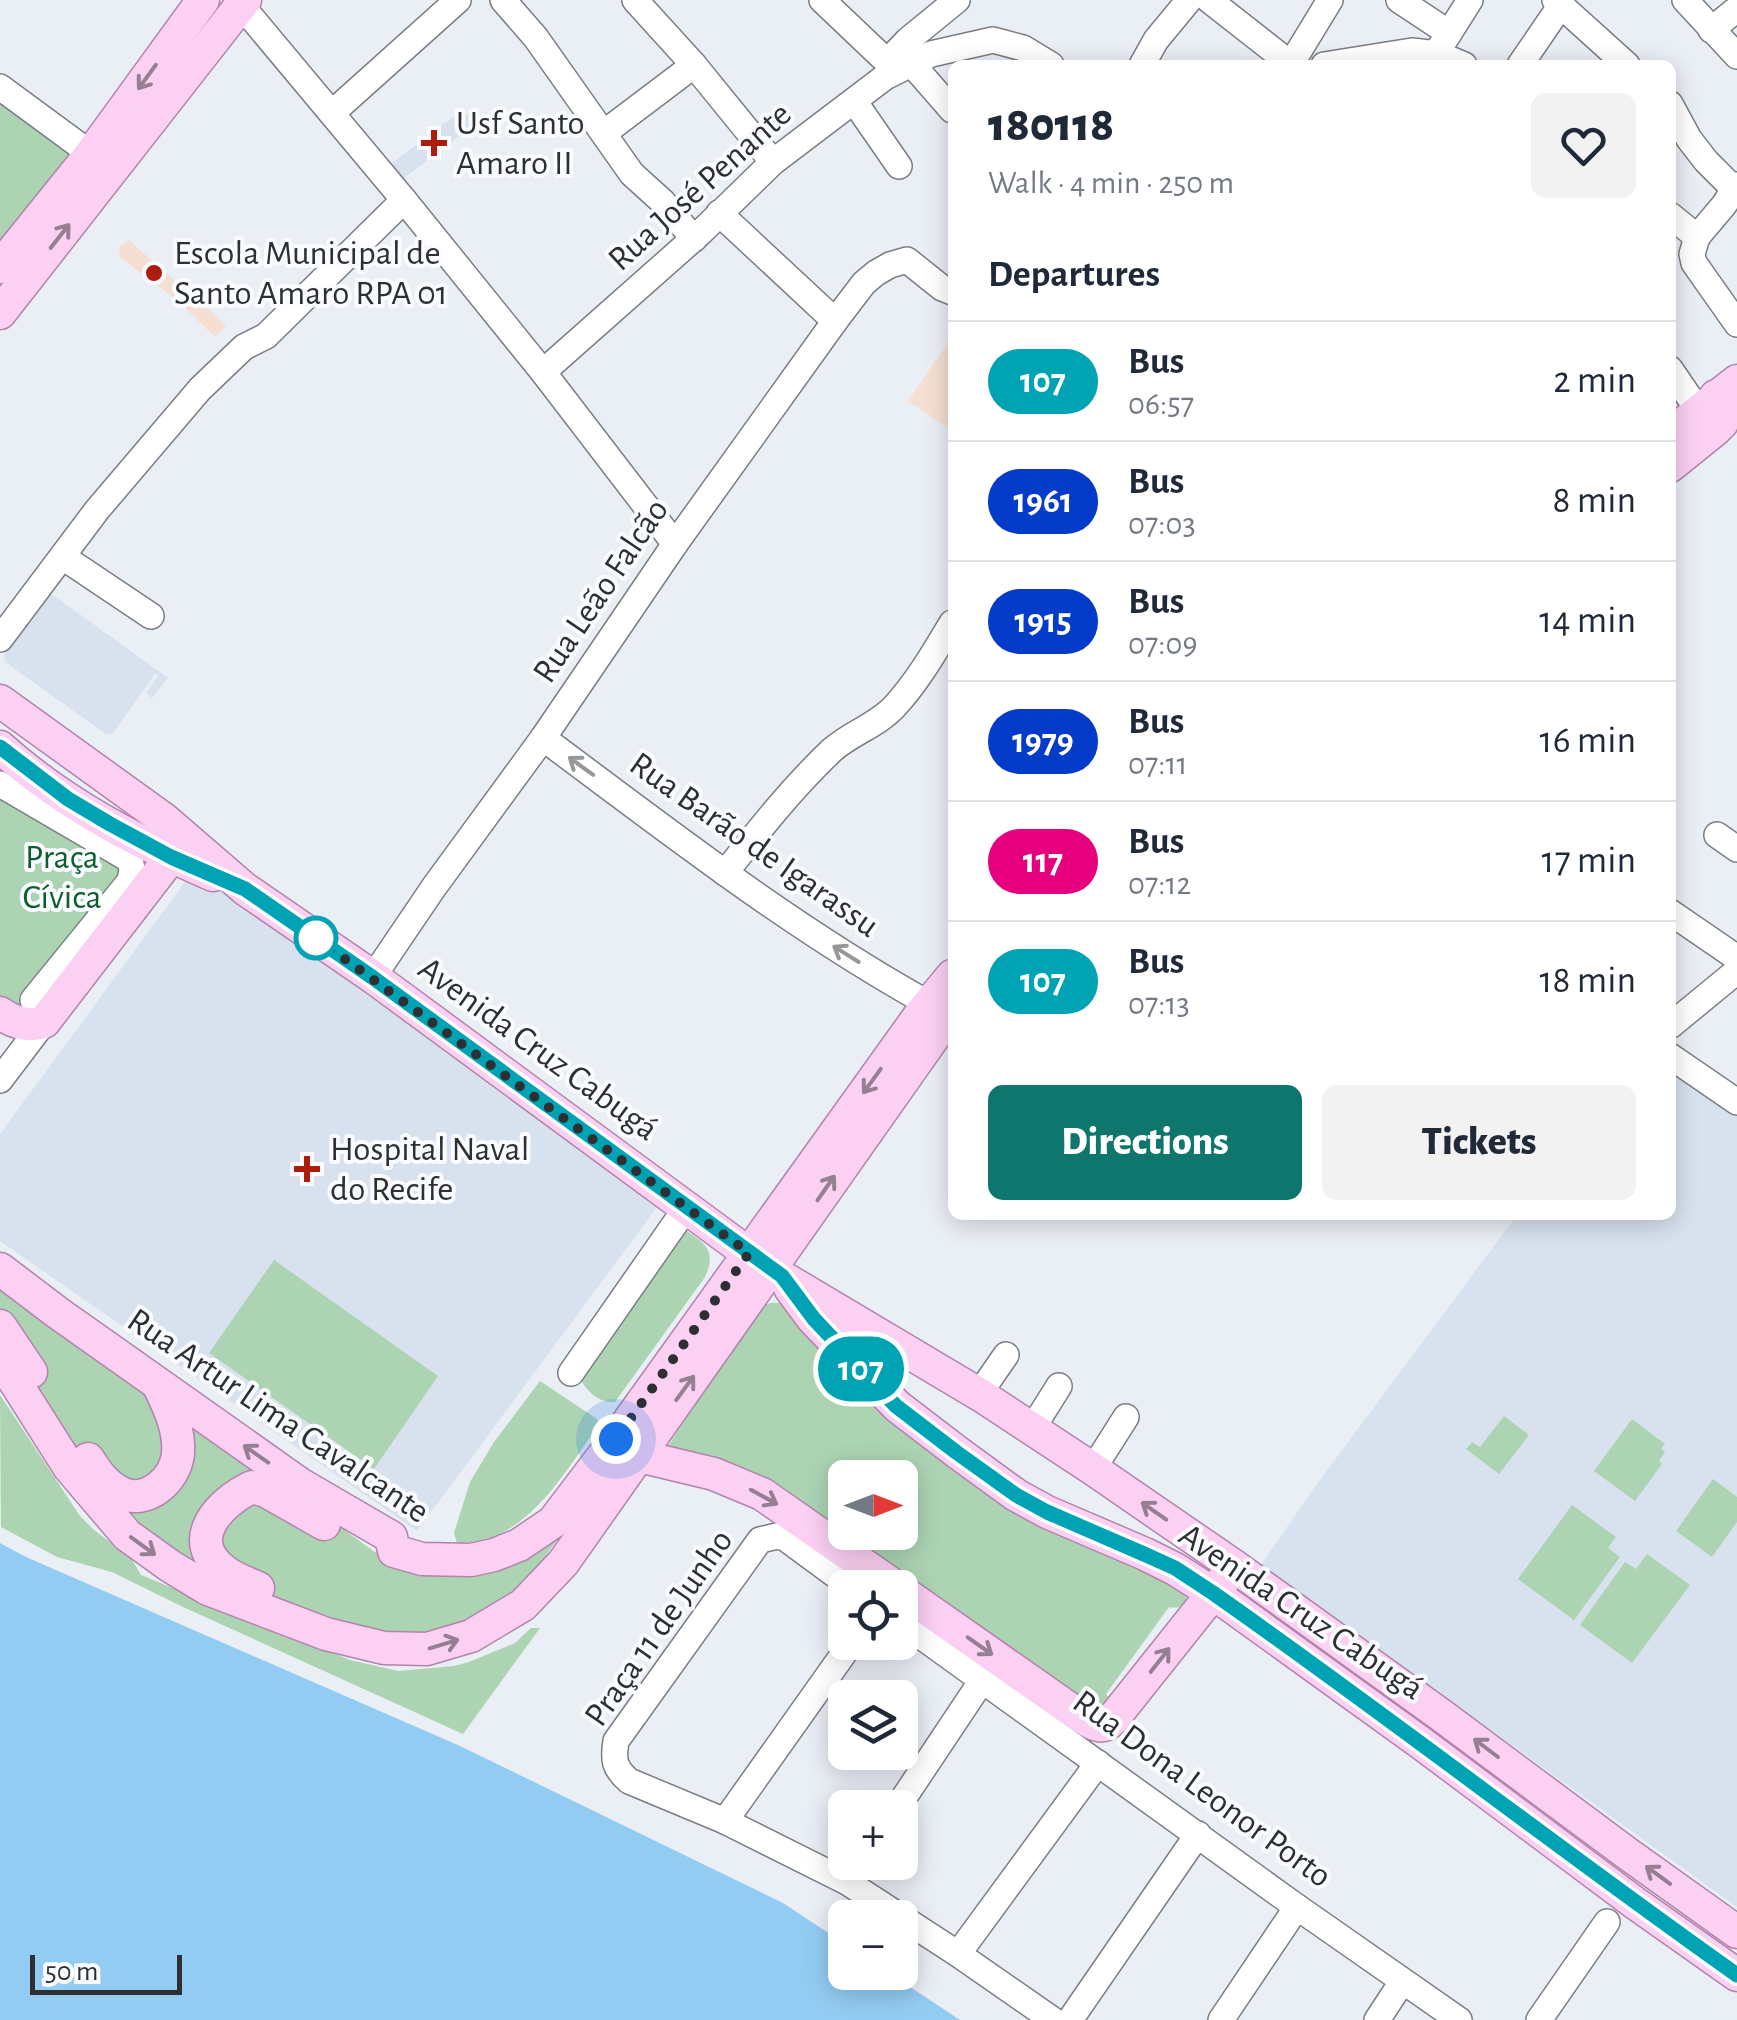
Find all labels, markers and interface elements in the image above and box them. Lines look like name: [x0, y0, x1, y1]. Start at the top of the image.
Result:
one-way arrow: [137, 63, 158, 90]
button: heart: [1531, 93, 1636, 198]
street label: Rua José Penante: [602, 96, 798, 278]
text: 180118: [988, 102, 1114, 150]
place label: Usf Santo Amaro II: [456, 106, 585, 181]
marker: Usf Santo Amaro II: [421, 130, 447, 156]
text: Walk · 4 min · 250 m: [988, 167, 1234, 199]
one-way arrow: [49, 223, 71, 249]
place label: Escola Municipal de Santo Amaro RPA 01: [174, 236, 448, 311]
text: Departures: [988, 256, 1160, 294]
marker: Escola Municipal de Santo Amaro RPA 01: [143, 262, 165, 284]
text: Bus: [1128, 343, 1184, 381]
text: 2 min: [1553, 362, 1636, 400]
text: 107: [1020, 364, 1066, 399]
text: 06:57: [1128, 388, 1194, 420]
text: Bus: [1128, 463, 1184, 501]
text: 8 min: [1553, 482, 1636, 520]
text: 1961: [1013, 484, 1073, 519]
street label: Rua Leão Falcão: [527, 493, 675, 689]
text: 07:03: [1128, 508, 1196, 540]
text: Bus: [1128, 583, 1184, 621]
text: 14 min: [1539, 602, 1636, 640]
text: 1915: [1014, 604, 1072, 639]
text: 07:09: [1128, 628, 1198, 660]
text: Bus: [1128, 703, 1184, 741]
text: 16 min: [1540, 722, 1636, 760]
text: 1979: [1012, 724, 1074, 759]
street label: Rua Barão de Igarassu: [623, 746, 885, 944]
text: 07:11: [1128, 748, 1188, 780]
one-way arrow: [568, 755, 595, 776]
text: Bus: [1128, 823, 1184, 861]
park label: Praça Cívica: [22, 840, 102, 915]
text: 17 min: [1542, 842, 1636, 880]
text: 117: [1023, 844, 1063, 879]
text: 07:12: [1128, 868, 1191, 900]
unlabelled marker: [295, 917, 337, 959]
one-way arrow: [832, 943, 861, 964]
text: Bus: [1128, 943, 1184, 981]
street label: Avenida Cruz Cabugá: [412, 951, 664, 1147]
text: 18 min: [1539, 962, 1636, 1000]
text: 107: [1020, 964, 1066, 999]
text: 07:13: [1128, 988, 1190, 1020]
one-way arrow: [862, 1066, 883, 1094]
button: Directions: [988, 1085, 1302, 1200]
button: Tickets: [1322, 1085, 1636, 1200]
place label: Hospital Naval do Recife: [330, 1132, 529, 1207]
marker: Hospital Naval do Recife: [294, 1156, 320, 1182]
one-way arrow: [815, 1175, 836, 1202]
street label: Rua Artur Lima Cavalcante: [121, 1302, 435, 1530]
line badge: 107: [804, 1336, 918, 1402]
text: 107: [838, 1352, 884, 1387]
one-way arrow: [675, 1375, 696, 1402]
your location: [591, 1414, 641, 1464]
one-way arrow: [243, 1443, 270, 1464]
north arrow: [828, 1460, 918, 1550]
map controls: [828, 1460, 918, 1990]
one-way arrow: [749, 1487, 778, 1507]
one-way arrow: [1140, 1501, 1168, 1522]
street label: Avenida Cruz Cabugá: [1172, 1517, 1430, 1707]
street label: Praça 11 de Junho: [578, 1523, 740, 1733]
one-way arrow: [128, 1535, 156, 1556]
button: locate: [828, 1570, 918, 1660]
one-way arrow: [428, 1634, 459, 1652]
one-way arrow: [965, 1635, 993, 1656]
one-way arrow: [1149, 1647, 1171, 1673]
button: layers: [828, 1680, 918, 1770]
street label: Rua Dona Leonor Porto: [1066, 1684, 1338, 1894]
one-way arrow: [1473, 1737, 1500, 1758]
button: +: [828, 1790, 918, 1880]
one-way arrow: [1644, 1865, 1672, 1886]
button: −: [828, 1900, 918, 1990]
scale bar: [30, 1950, 182, 1994]
text: 50 m: [45, 1958, 99, 1986]

